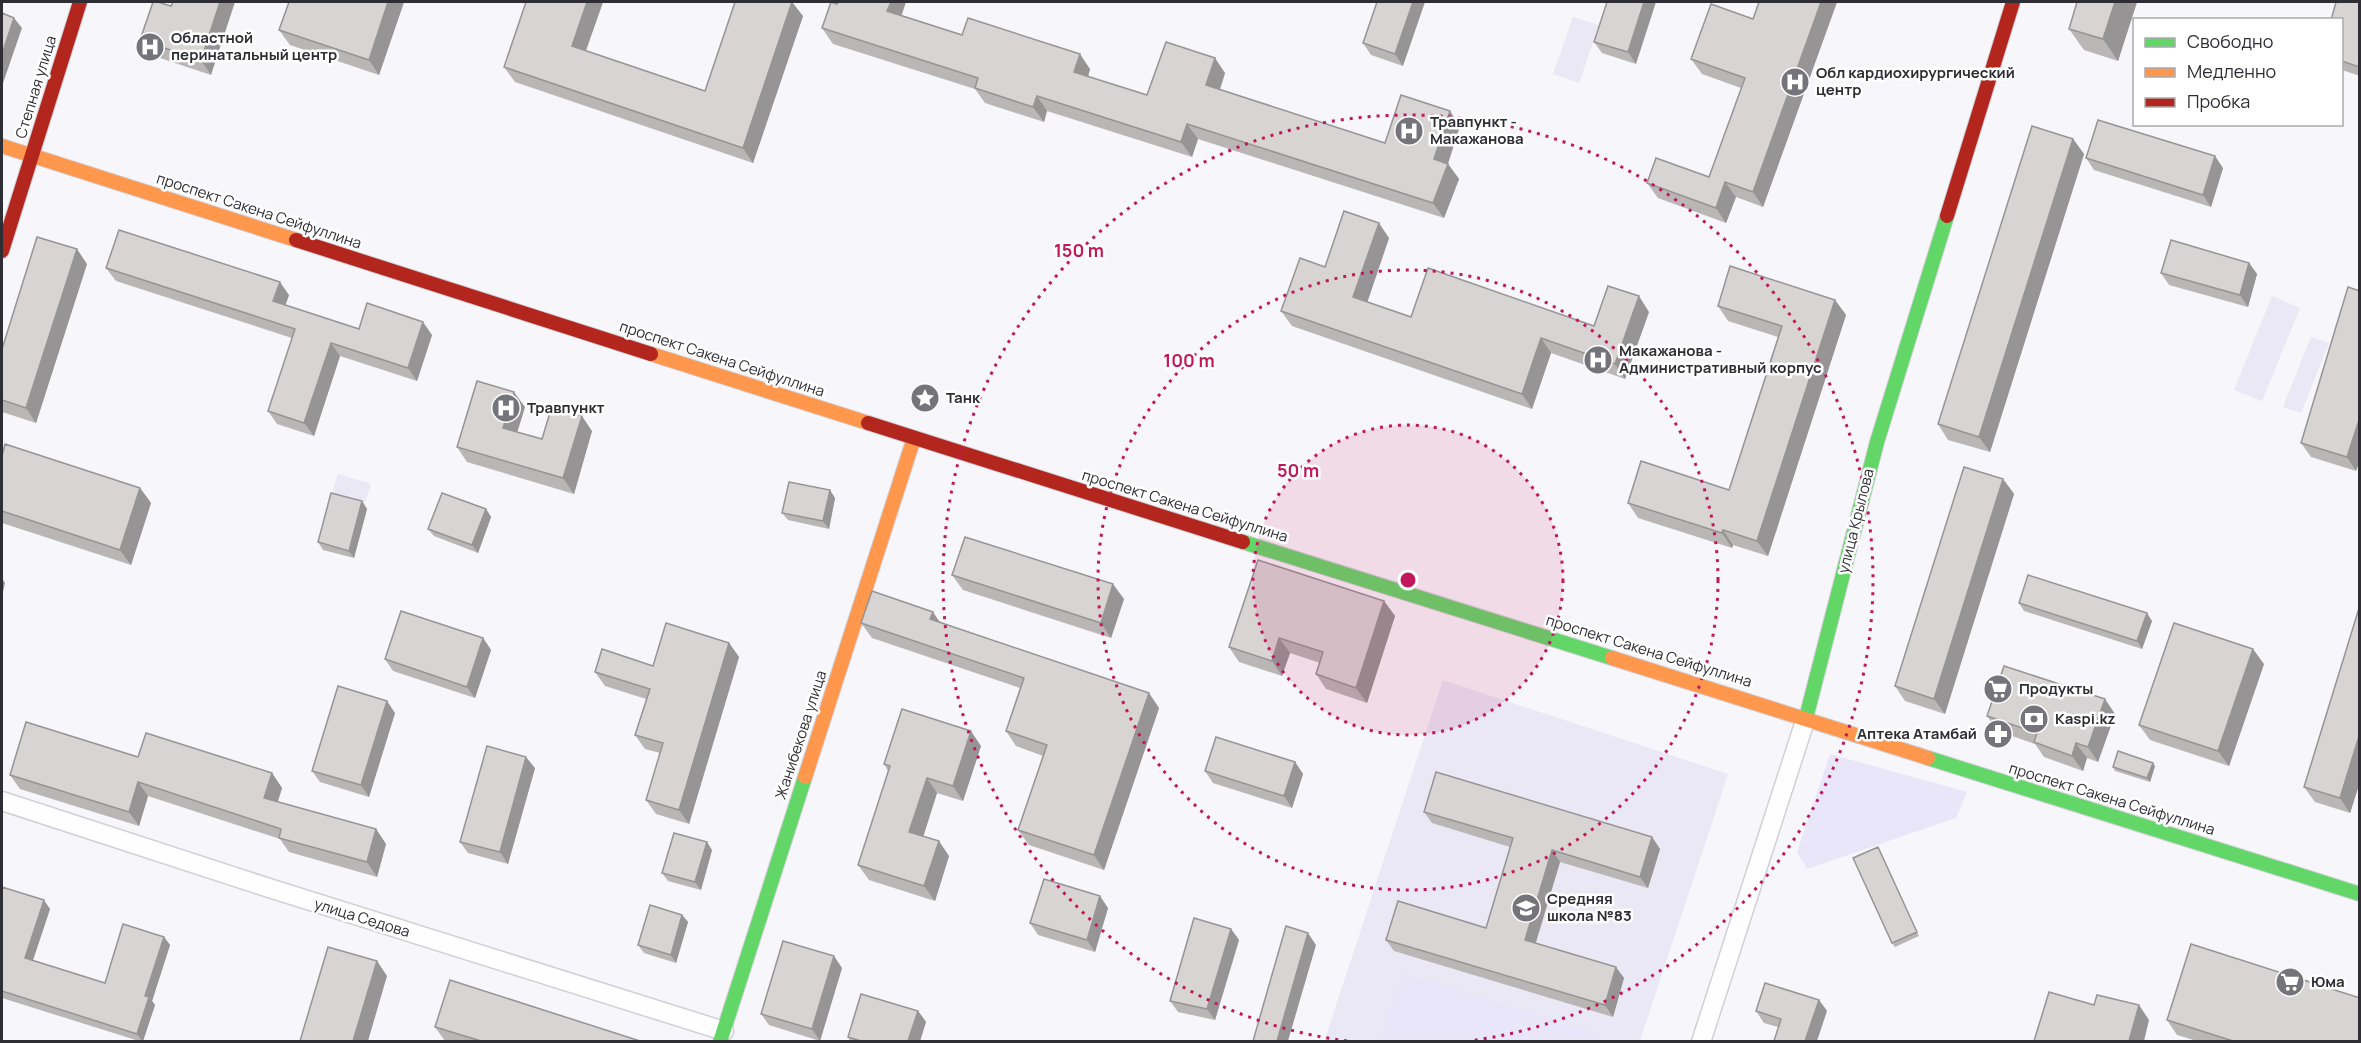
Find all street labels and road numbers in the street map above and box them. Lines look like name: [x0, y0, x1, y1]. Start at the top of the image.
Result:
street label: Степная улица: [10, 33, 61, 141]
street label: проспект Сакена Сейфуллина: [154, 167, 364, 254]
street label: проспект Сакена Сейфуллина: [617, 315, 827, 402]
street label: проспект Сакена Сейфуллина: [1080, 464, 1291, 547]
street label: улица Крылова: [1832, 466, 1879, 575]
street label: проспект Сакена Сейфуллина: [1544, 609, 1755, 692]
street label: Жанибекова улица: [770, 668, 831, 802]
street label: проспект Сакена Сейфуллина: [2007, 757, 2218, 840]
street label: улица Седова: [312, 893, 413, 942]

